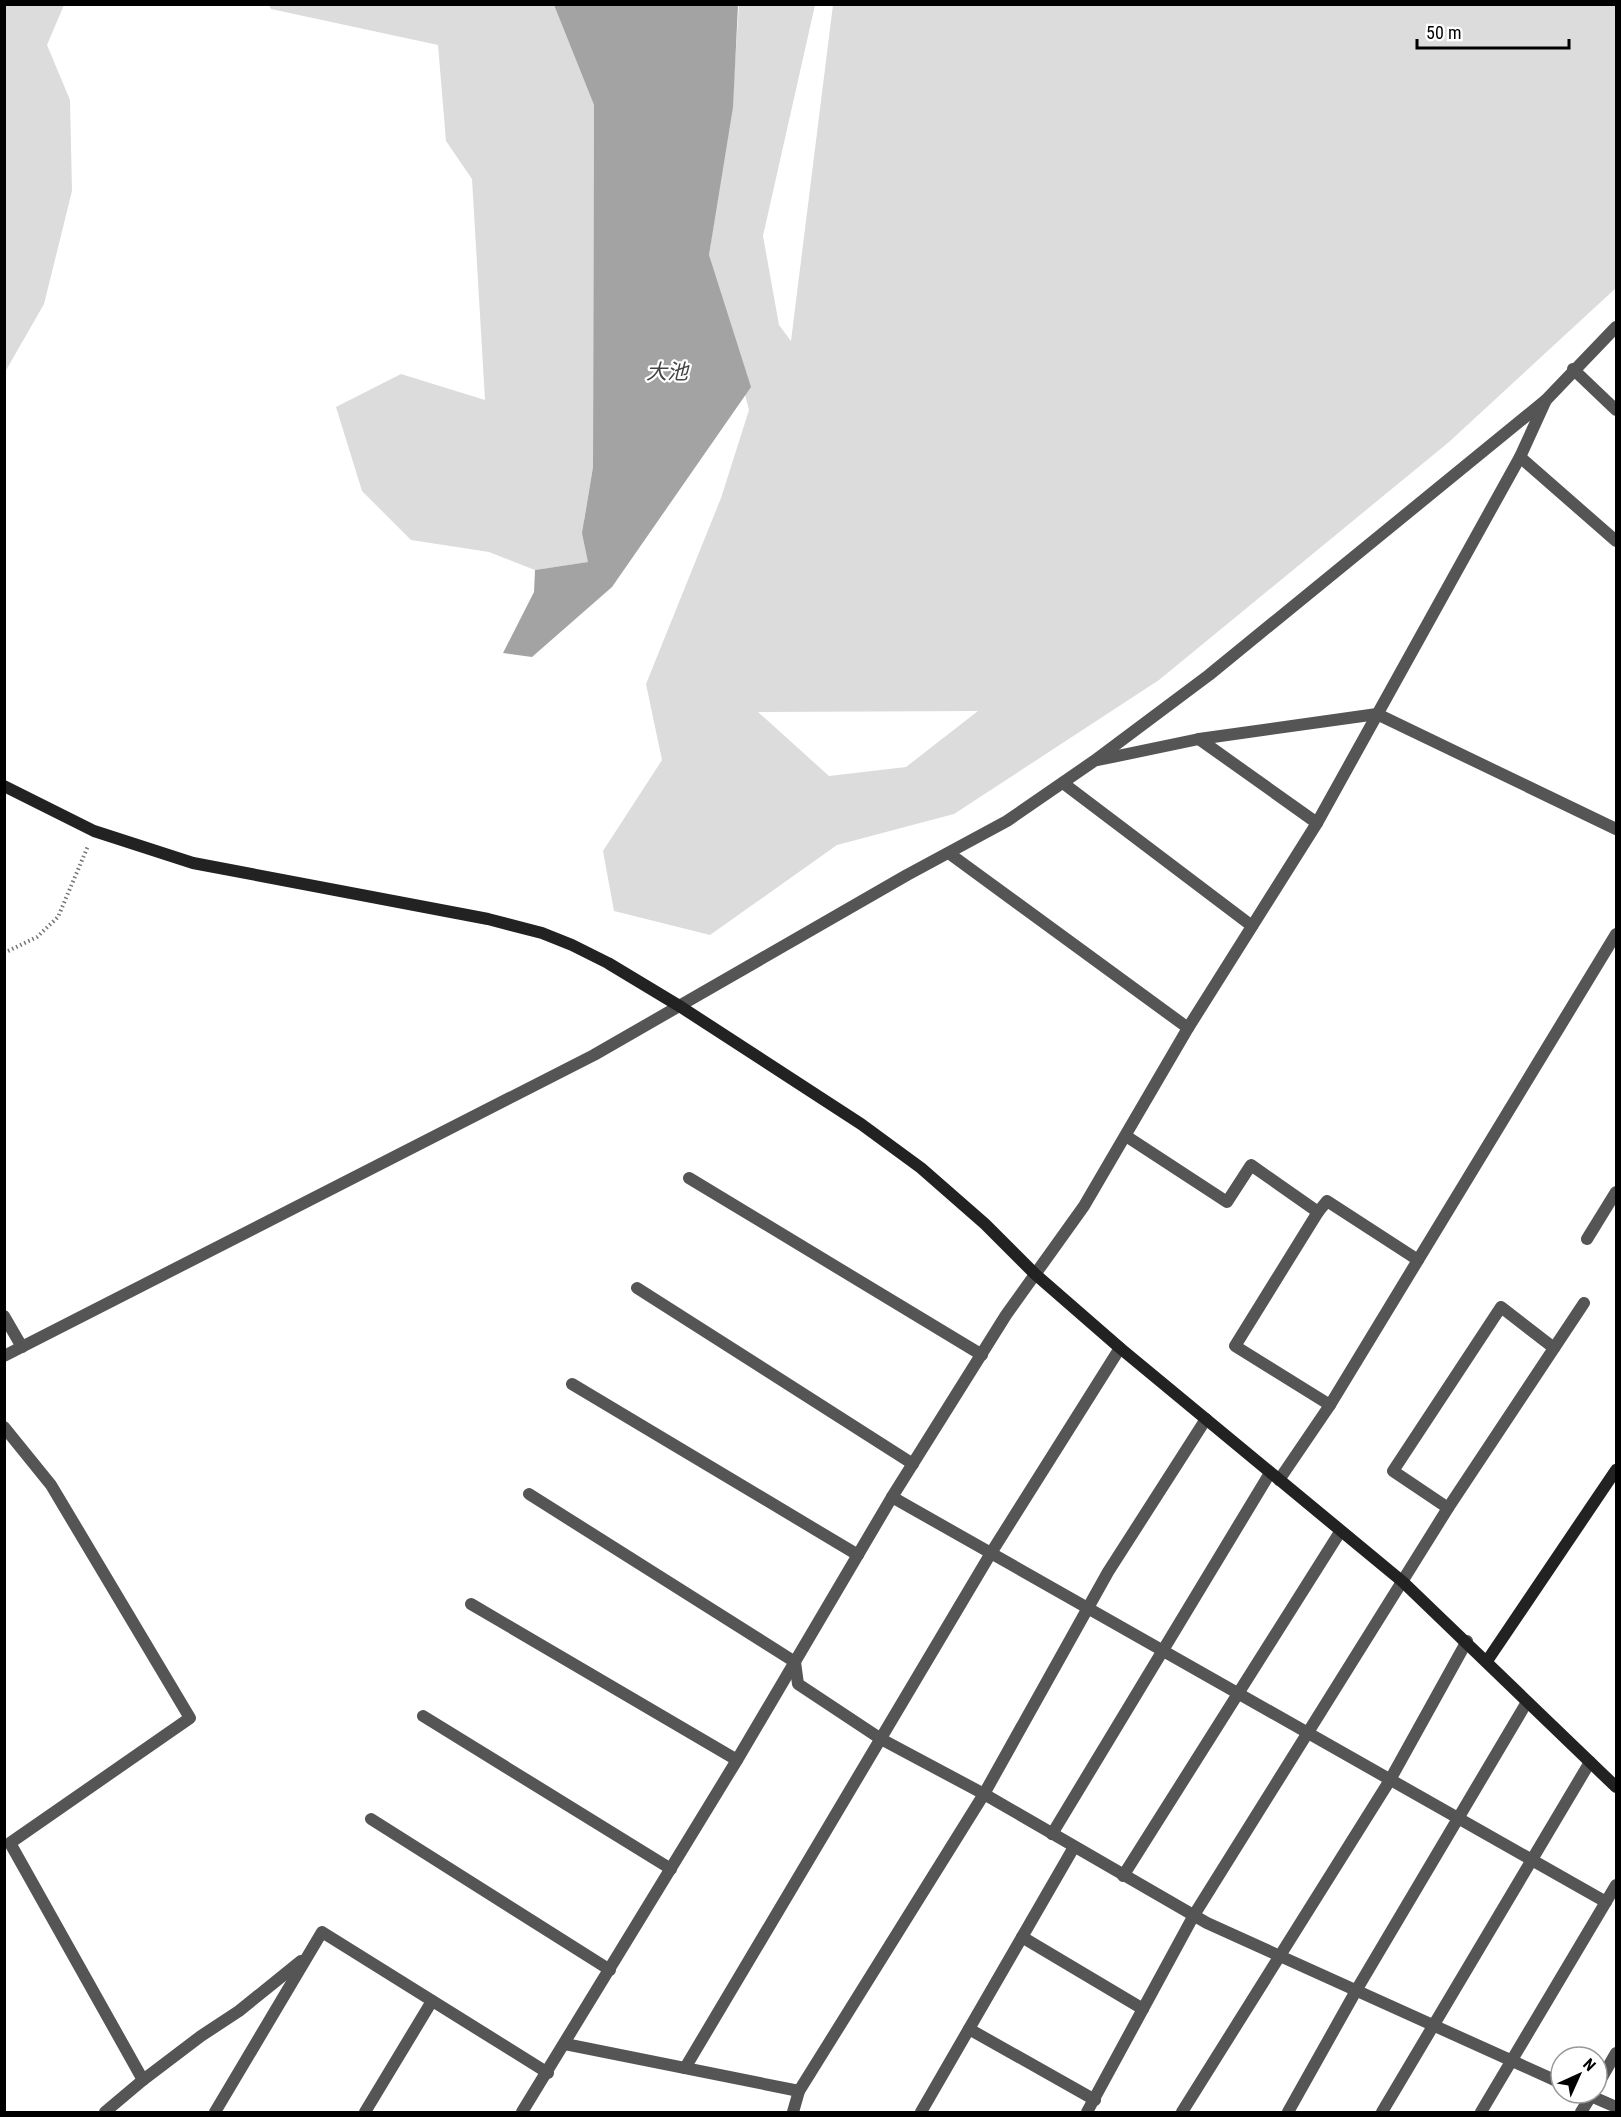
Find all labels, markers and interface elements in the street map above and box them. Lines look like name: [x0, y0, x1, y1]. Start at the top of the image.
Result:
scale bar: [1417, 12, 1568, 50]
text: 50 m: [1426, 22, 1461, 43]
water label: 大池: [646, 360, 690, 384]
north arrow: [1549, 2045, 1609, 2105]
text: N: [1579, 2055, 1599, 2075]

